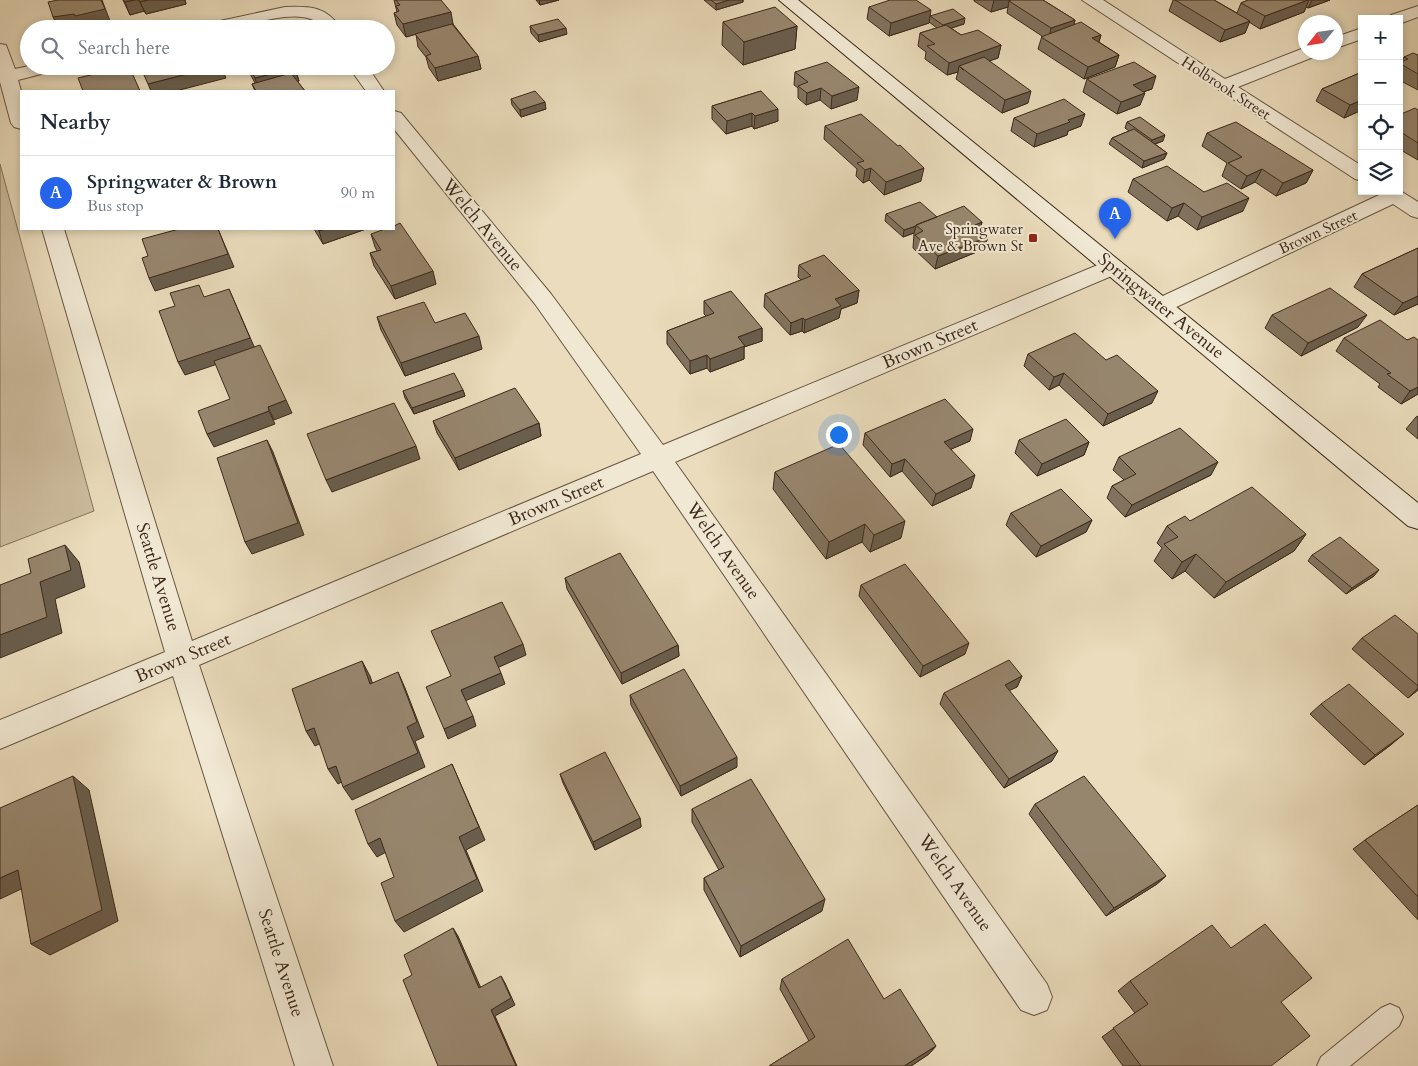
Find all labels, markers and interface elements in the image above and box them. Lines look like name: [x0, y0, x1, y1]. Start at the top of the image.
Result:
north arrow: [1298, 15, 1343, 60]
map controls: [1358, 15, 1403, 195]
button: +: [1358, 15, 1403, 60]
search box: [20, 20, 395, 75]
icon: search: [38, 34, 66, 62]
text: Search here: [78, 35, 170, 61]
street label: Holbrook Street: [1178, 52, 1275, 124]
button: −: [1358, 60, 1403, 105]
button: locate: [1358, 105, 1403, 150]
text: Nearby: [40, 108, 111, 137]
button: layers: [1358, 150, 1403, 195]
text: Springwater & Brown: [87, 169, 277, 195]
street label: Welch Avenue: [435, 173, 528, 277]
text: A: [50, 182, 62, 204]
text: 90 m: [341, 182, 375, 204]
text: Bus stop: [87, 195, 144, 217]
pin: A: [1099, 198, 1131, 239]
street label: Brown Street: [1276, 205, 1361, 259]
place label: Springwater Ave & Brown St: [918, 219, 1024, 256]
marker: Springwater Ave & Brown St: [1027, 232, 1039, 244]
street label: Springwater Avenue: [1092, 247, 1230, 365]
street label: Brown Street: [878, 313, 982, 375]
your location: [826, 422, 852, 448]
street label: Brown Street: [504, 470, 608, 532]
street label: Welch Avenue: [680, 496, 766, 605]
street label: Seattle Avenue: [130, 520, 186, 634]
street label: Brown Street: [131, 627, 235, 689]
street label: Welch Avenue: [912, 828, 998, 937]
street label: Seattle Avenue: [252, 906, 310, 1020]

